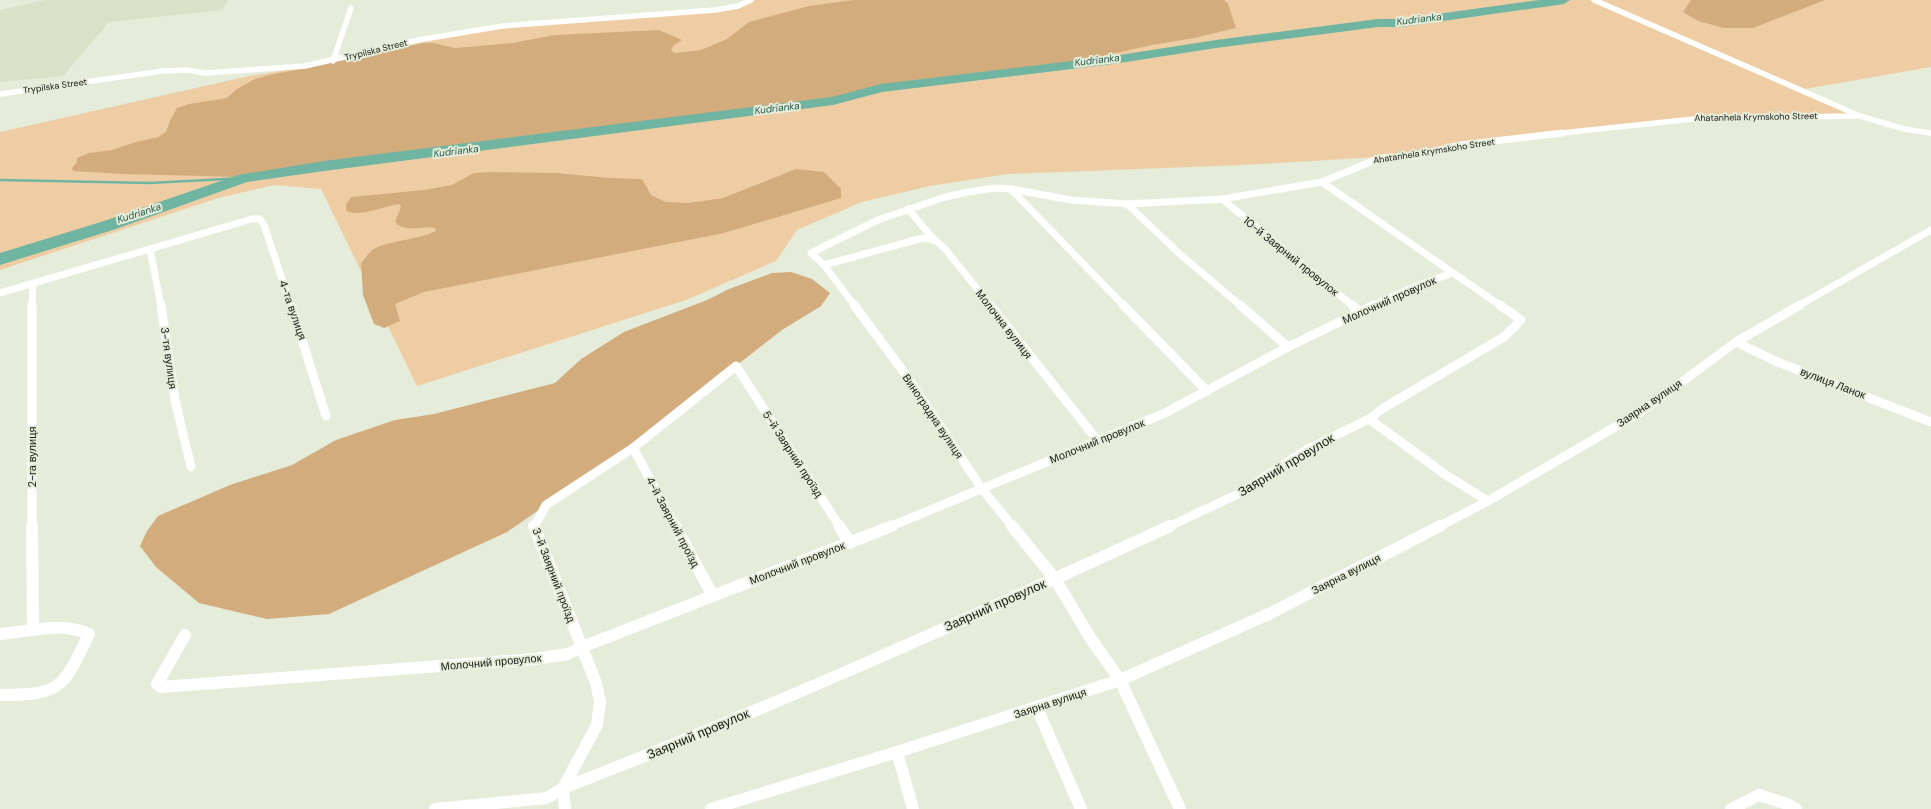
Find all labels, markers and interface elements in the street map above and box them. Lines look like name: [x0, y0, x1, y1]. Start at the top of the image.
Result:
water label: Kudrianka: [1396, 10, 1443, 28]
street label: Trypilska Street: [343, 36, 409, 64]
water label: Kudrianka: [1074, 51, 1121, 69]
street label: Trypilska Street: [22, 76, 88, 96]
water label: Kudrianka: [754, 99, 801, 117]
street label: Ahatanhela Krymskoho Street: [1694, 110, 1818, 124]
street label: Ahatanhela Krymskoho Street: [1372, 135, 1496, 167]
water label: Kudrianka: [433, 142, 480, 160]
water label: Kudrianka: [115, 200, 163, 226]
street label: 10-й Заярний провулок: [1240, 213, 1342, 299]
street label: Молочний провулок: [1340, 273, 1438, 327]
street label: 4-та вулиця: [276, 278, 310, 342]
street label: Молочна вулиця: [973, 287, 1035, 361]
street label: 3-тя вулиця: [158, 326, 180, 390]
street label: вулиця Ланок: [1798, 364, 1868, 402]
street label: Виноградна вулиця: [899, 371, 967, 461]
street label: Заярна вулиця: [1614, 376, 1684, 430]
street label: 5-й Заярний проїзд: [760, 408, 827, 500]
street label: Молочний провулок: [1047, 416, 1147, 466]
street label: 2-га вулиця: [25, 427, 39, 487]
street label: Заярний провулок: [1235, 429, 1338, 500]
street label: 4-й Заярний проїзд: [643, 474, 703, 570]
street label: 3-й Заярний проїзд: [530, 526, 579, 625]
street label: Молочний провулок: [747, 538, 847, 588]
street label: Заярна вулиця: [1309, 551, 1383, 597]
street label: Заярний провулок: [942, 575, 1049, 635]
street label: Молочний провулок: [440, 651, 542, 673]
street label: Заярна вулиця: [1012, 685, 1088, 721]
street label: Заярний провулок: [644, 705, 752, 763]

